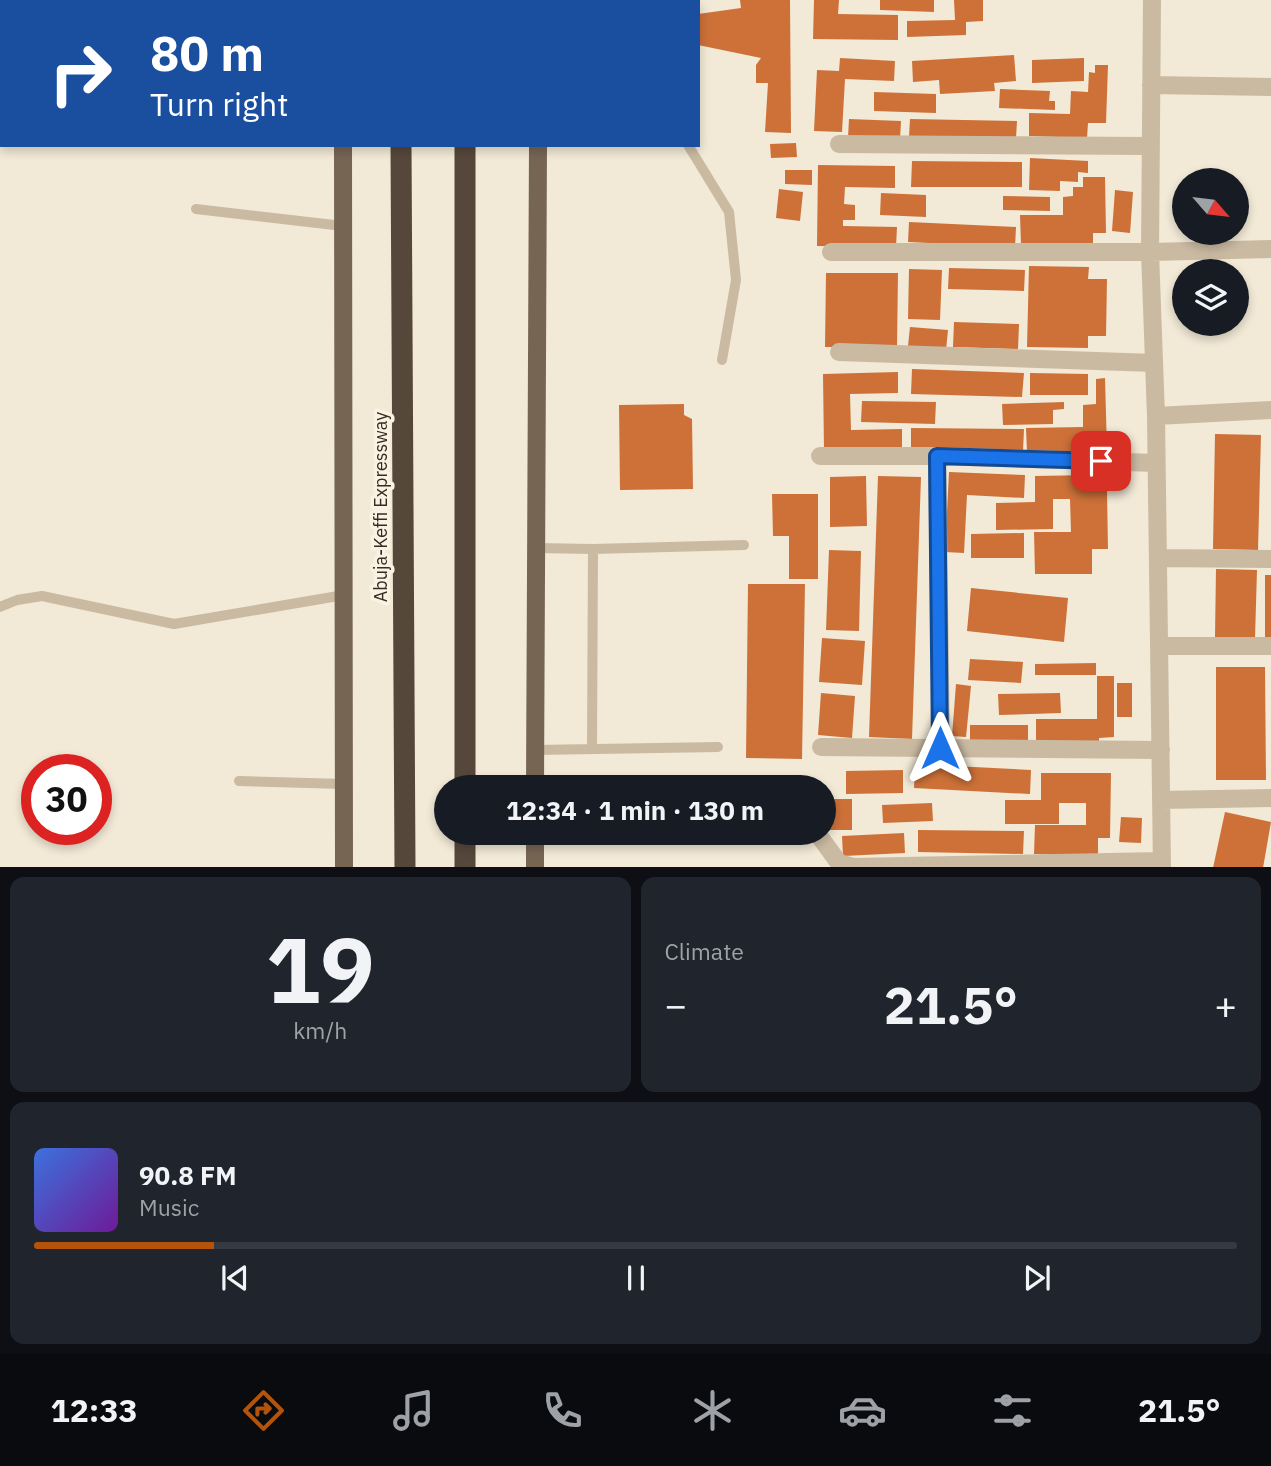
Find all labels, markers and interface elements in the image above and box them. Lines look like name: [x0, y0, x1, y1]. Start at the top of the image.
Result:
text: 80 m: [150, 21, 264, 84]
icon: right: [35, 28, 126, 119]
text: Turn right: [150, 83, 288, 125]
north arrow: [1172, 168, 1250, 245]
map controls: [1172, 168, 1249, 336]
button: layers: [1172, 259, 1249, 336]
street label: Abuja-Keffi Expressway: [369, 412, 392, 602]
pin: [1071, 431, 1131, 491]
icon: arrive: [1082, 442, 1120, 480]
position arrow: [903, 711, 977, 785]
speed limit sign: 30: [21, 754, 112, 845]
text: 12:34 · 1 min · 130 m: [506, 793, 764, 827]
text: 19: [266, 910, 375, 1028]
text: Climate: [665, 936, 744, 966]
text: 21.5°: [884, 971, 1018, 1038]
text: −: [665, 980, 687, 1029]
text: +: [1214, 980, 1237, 1029]
text: km/h: [293, 1015, 347, 1045]
text: 90.8 FM: [139, 1158, 237, 1192]
text: Music: [139, 1192, 199, 1222]
icon: previous: [216, 1259, 254, 1297]
icon: pause: [617, 1259, 655, 1297]
icon: next: [1018, 1259, 1056, 1297]
icon: directions: [239, 1386, 288, 1435]
icon: music: [389, 1386, 438, 1435]
icon: phone: [538, 1386, 587, 1435]
icon: climate: [688, 1386, 737, 1435]
icon: car: [838, 1386, 887, 1435]
icon: filters: [988, 1386, 1037, 1435]
text: 12:33: [50, 1389, 138, 1431]
text: 21.5°: [1138, 1389, 1221, 1431]

